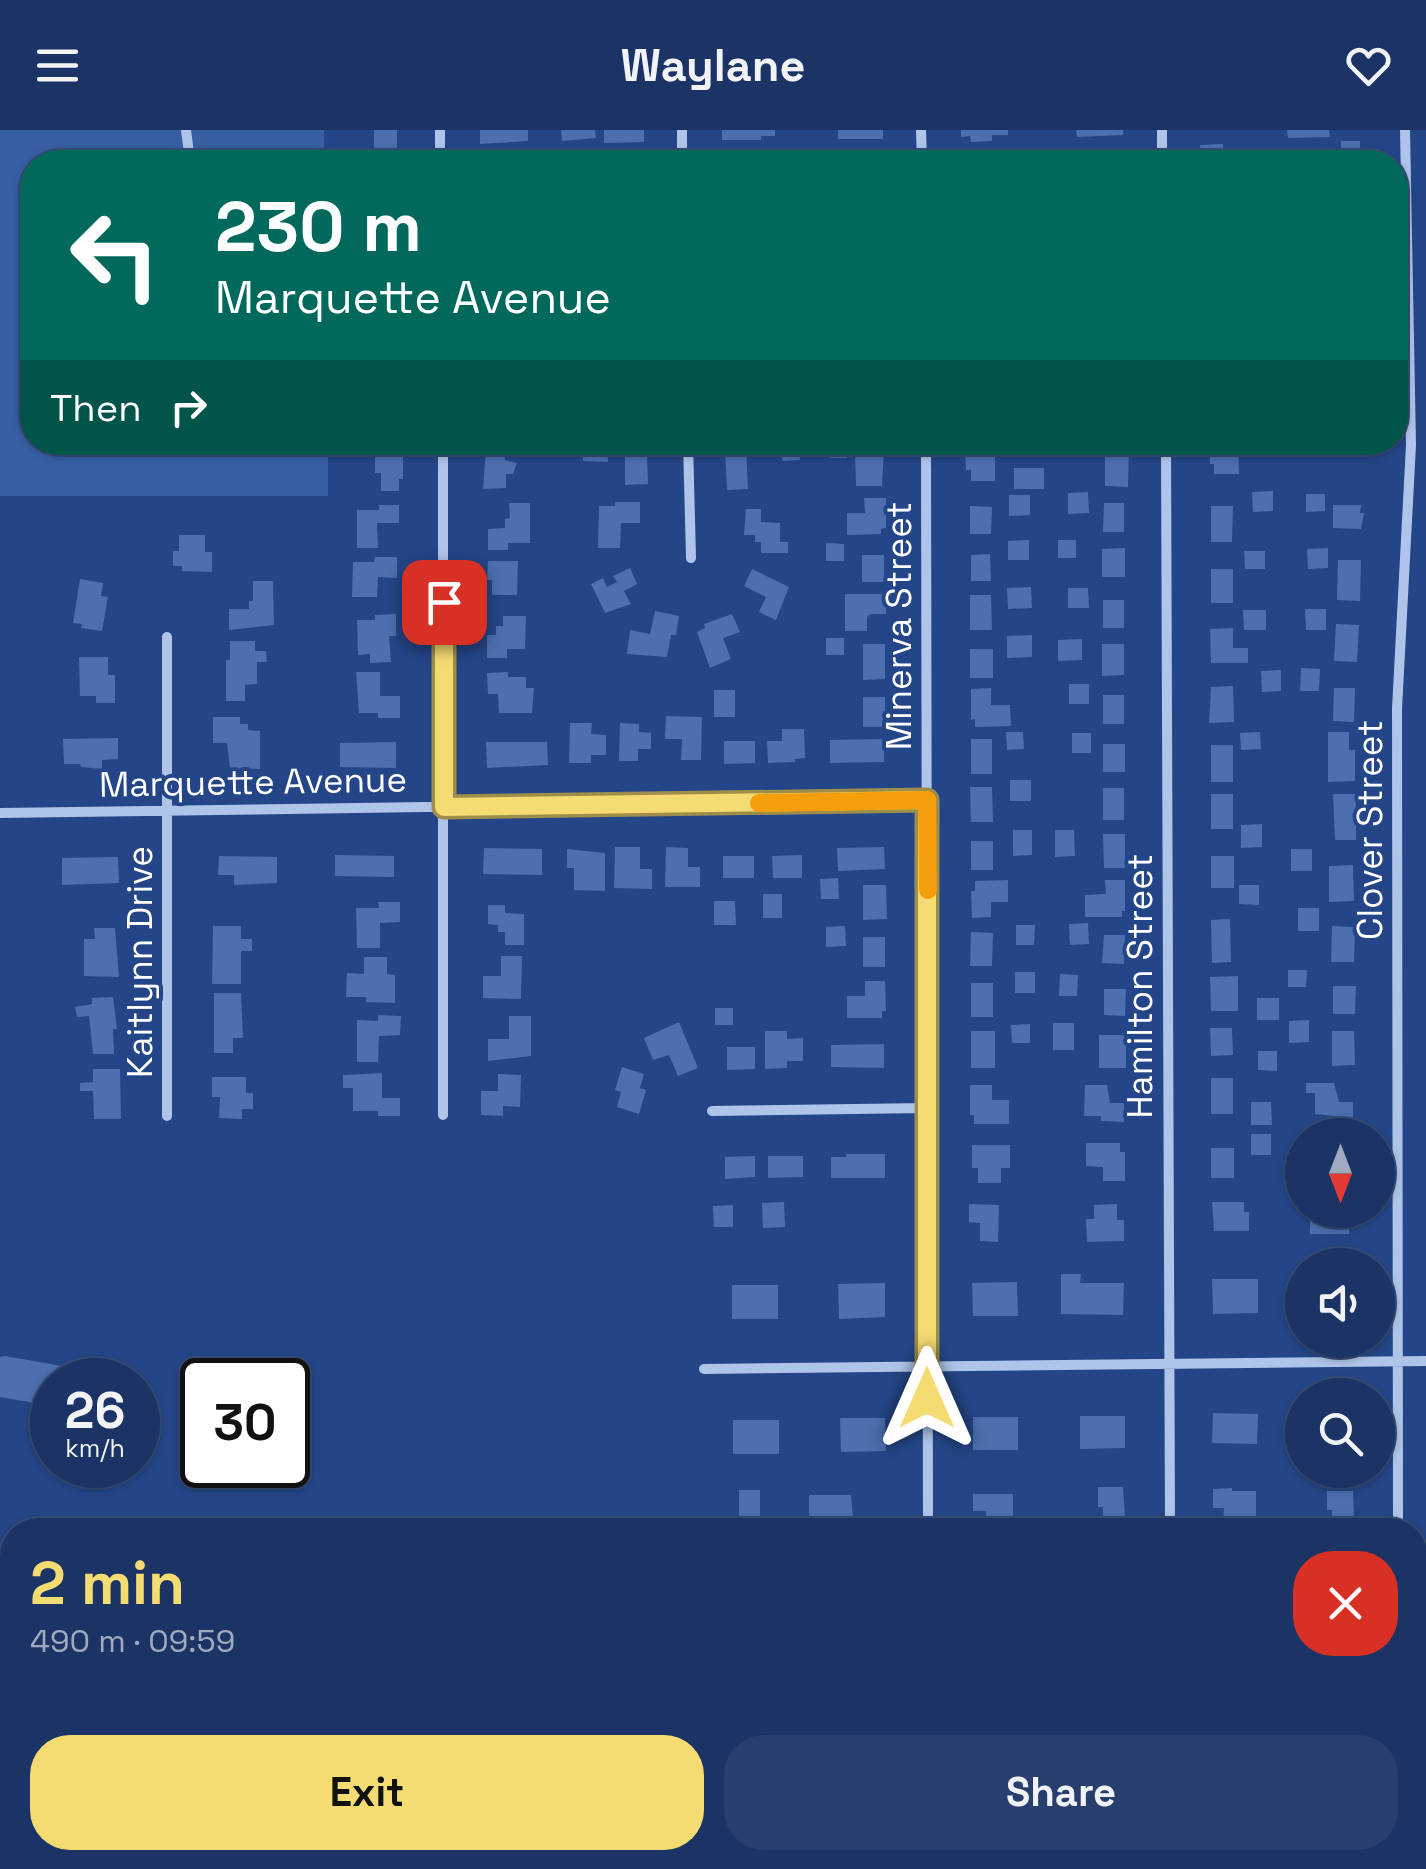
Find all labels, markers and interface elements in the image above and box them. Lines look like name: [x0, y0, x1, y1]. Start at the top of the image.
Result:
text: Waylane: [621, 37, 805, 94]
icon: menu: [30, 38, 85, 93]
icon: heart: [1341, 38, 1396, 93]
text: 230 m: [215, 182, 422, 271]
icon: left: [50, 190, 180, 320]
text: Marquette Avenue: [215, 269, 611, 326]
icon: right: [161, 380, 216, 435]
text: Then: [50, 384, 141, 432]
street label: Minerva Street: [877, 502, 921, 750]
pin: [402, 560, 487, 645]
icon: arrive: [417, 575, 472, 630]
street label: Clover Street: [1348, 720, 1392, 940]
street label: Marquette Avenue: [99, 757, 407, 807]
street label: Kaitlynn Drive: [118, 846, 162, 1078]
street label: Hamilton Street: [1118, 854, 1162, 1118]
north arrow: [1285, 1118, 1395, 1228]
map controls: [1285, 1118, 1395, 1488]
button: sound: [1285, 1248, 1395, 1358]
position arrow: [875, 1346, 979, 1450]
speed limit sign: 30: [180, 1358, 310, 1488]
button: search: [1285, 1378, 1395, 1488]
text: 26: [65, 1379, 125, 1443]
text: km/h: [65, 1432, 125, 1464]
text: 2 min: [30, 1545, 185, 1622]
button: close: [1293, 1551, 1398, 1656]
text: 490 m · 09:59: [30, 1621, 235, 1661]
button: Exit: [30, 1735, 704, 1850]
button: Share: [724, 1735, 1398, 1850]

